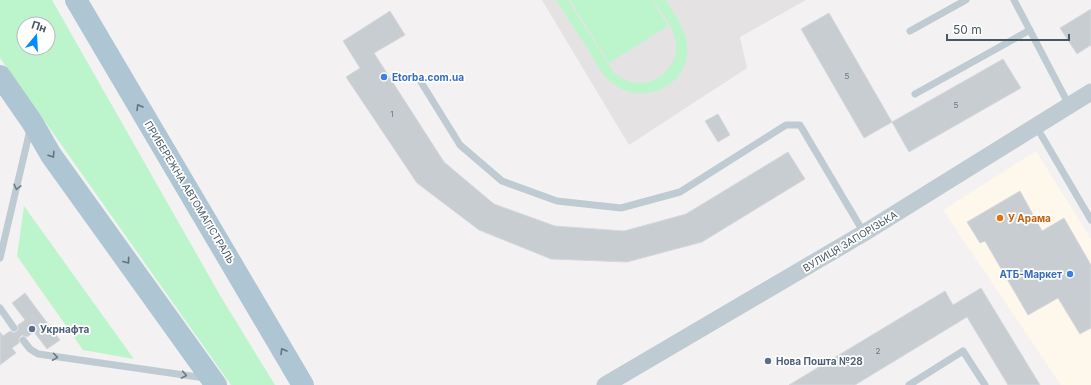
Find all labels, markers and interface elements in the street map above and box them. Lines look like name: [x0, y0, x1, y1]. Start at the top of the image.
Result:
north arrow: [16, 16, 56, 56]
scale bar: [947, 16, 1069, 42]
text: Пн: [30, 18, 49, 36]
text: 50 m: [953, 22, 982, 37]
place label: Etorba.com.ua: [392, 71, 464, 83]
house number: 5: [845, 71, 850, 81]
marker: Etorba.com.ua: [379, 72, 389, 82]
house number: 5: [954, 100, 959, 110]
one-way arrow: [137, 104, 144, 111]
house number: 1: [390, 109, 394, 119]
street label: ПРИБЕРЕЖНА АВТОМАГІСТРАЛЬ: [143, 118, 237, 266]
one-way arrow: [47, 151, 55, 158]
one-way arrow: [14, 184, 22, 190]
street label: ВУЛИЦЯ ЗАПОРІЗЬКА: [801, 208, 899, 274]
place label: У Арама: [1008, 212, 1051, 224]
marker: У Арама: [995, 213, 1005, 223]
one-way arrow: [122, 257, 130, 264]
place label: АТБ-Маркет: [1000, 268, 1062, 280]
marker: АТБ-Маркет: [1065, 269, 1075, 279]
place label: Укрнафта: [40, 323, 90, 335]
marker: Укрнафта: [27, 324, 37, 334]
house number: 2: [876, 346, 881, 356]
one-way arrow: [281, 348, 288, 355]
one-way arrow: [52, 352, 58, 361]
place label: Нова Пошта №28: [776, 355, 863, 367]
marker: Нова Пошта №28: [763, 356, 773, 366]
one-way arrow: [181, 370, 187, 379]

